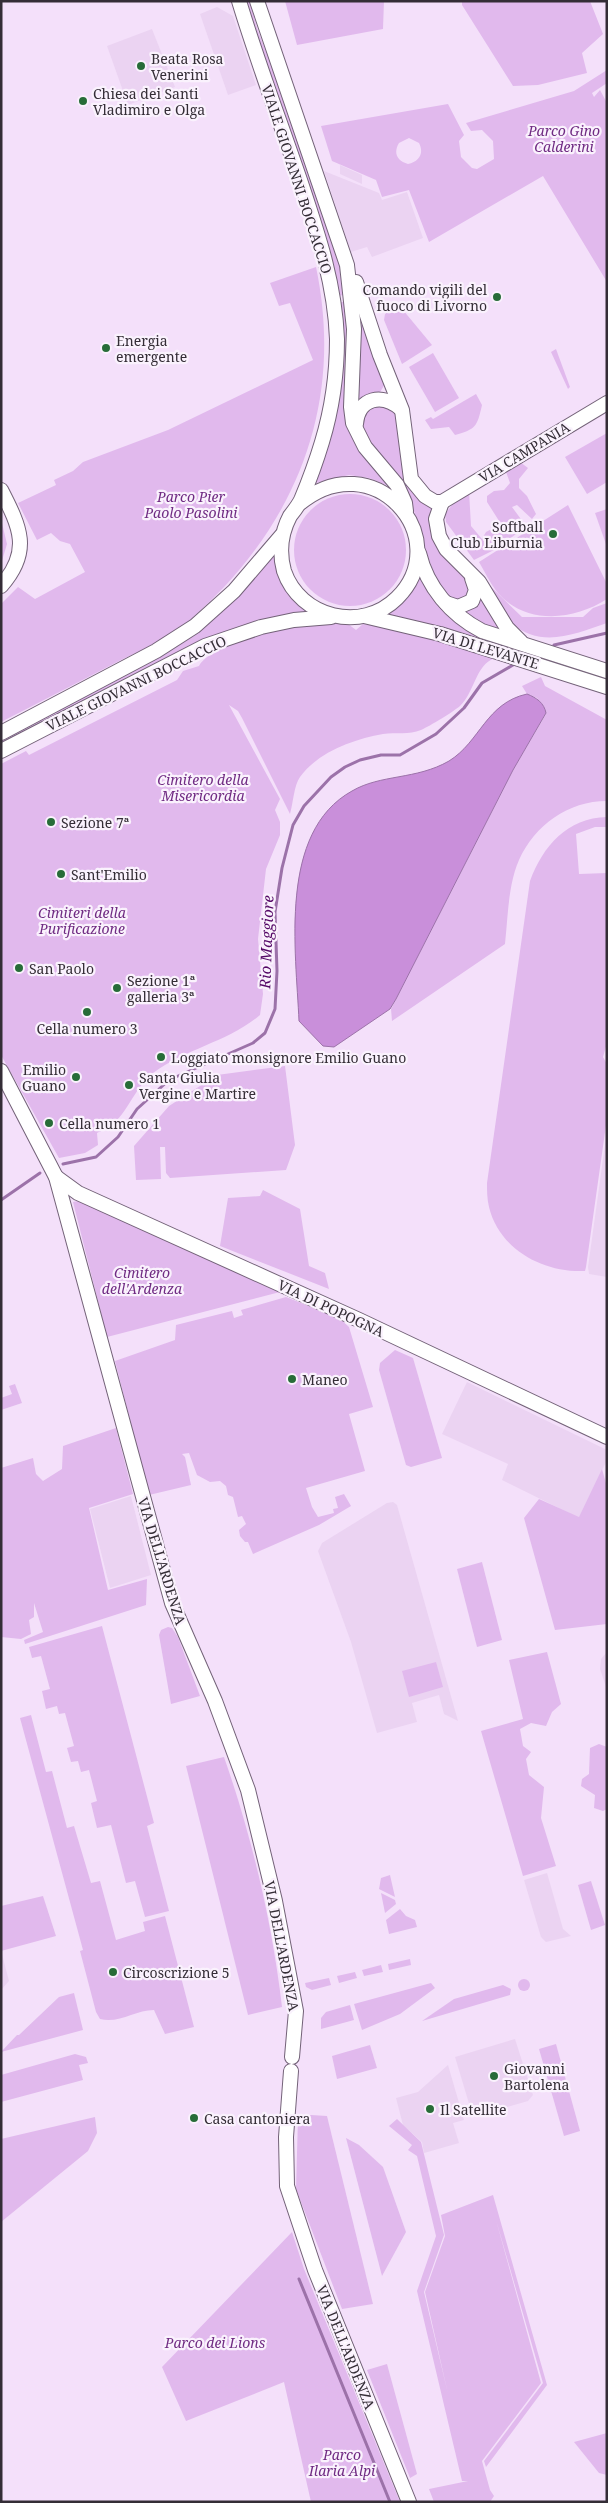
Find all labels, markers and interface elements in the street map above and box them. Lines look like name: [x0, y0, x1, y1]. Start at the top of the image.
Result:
place label: Beata Rosa Venerini: [151, 49, 224, 84]
marker: Beata Rosa Venerini: [135, 60, 147, 72]
street label: VIALE GIOVANNI BOCCACCIO: [257, 82, 337, 276]
place label: Chiesa dei Santi Vladimiro e Olga: [93, 84, 205, 119]
marker: Chiesa dei Santi Vladimiro e Olga: [77, 95, 89, 107]
park label: Parco Gino Calderini: [527, 121, 600, 156]
place label: Comando vigili del fuoco di Livorno: [362, 280, 488, 315]
marker: Comando vigili del fuoco di Livorno: [491, 291, 503, 303]
place label: Energia emergente: [116, 331, 187, 366]
marker: Energia emergente: [100, 342, 112, 354]
street label: VIA CAMPANIA: [475, 417, 573, 487]
park label: Parco Pier Paolo Pasolini: [143, 487, 238, 522]
place label: Softball Club Liburnia: [450, 517, 544, 552]
marker: Softball Club Liburnia: [547, 528, 559, 540]
street label: VIA DI LEVANTE: [430, 623, 542, 673]
street label: VIALE GIOVANNI BOCCACCIO: [43, 631, 229, 735]
park label: Cimitero della Misericordia: [157, 770, 250, 805]
place label: Sezione 7ª: [61, 813, 130, 832]
marker: Sezione 7ª: [45, 816, 57, 828]
place label: Sant'Emilio: [71, 865, 147, 884]
marker: Sant'Emilio: [55, 868, 67, 880]
water label: Rio Maggiore: [254, 894, 278, 990]
park label: Cimiteri della Purificazione: [38, 903, 127, 938]
place label: San Paolo: [29, 959, 94, 978]
marker: San Paolo: [13, 962, 25, 974]
place label: Sezione 1ª galleria 3ª: [127, 971, 196, 1006]
marker: Sezione 1ª galleria 3ª: [111, 982, 123, 994]
marker: Cella numero 3: [81, 1006, 93, 1018]
place label: Cella numero 3: [36, 1019, 138, 1038]
place label: Loggiato monsignore Emilio Guano: [171, 1048, 406, 1067]
marker: Loggiato monsignore Emilio Guano: [155, 1051, 167, 1063]
place label: Emilio Guano: [22, 1060, 66, 1095]
place label: Santa Giulia Vergine e Martire: [139, 1068, 256, 1103]
marker: Emilio Guano: [70, 1071, 82, 1083]
marker: Santa Giulia Vergine e Martire: [123, 1079, 135, 1091]
place label: Cella numero 1: [59, 1114, 160, 1133]
marker: Cella numero 1: [43, 1117, 55, 1129]
park label: Cimitero dell'Ardenza: [102, 1263, 183, 1298]
street label: VIA DI POPOGNA: [275, 1275, 387, 1341]
place label: Maneo: [302, 1370, 348, 1389]
marker: Maneo: [286, 1373, 298, 1385]
street label: VIA DELL'ARDENZA: [134, 1495, 190, 1627]
street label: VIA DELL'ARDENZA: [260, 1879, 304, 2013]
place label: Circoscrizione 5: [123, 1963, 230, 1982]
marker: Circoscrizione 5: [107, 1966, 119, 1978]
place label: Giovanni Bartolena: [504, 2059, 569, 2094]
marker: Giovanni Bartolena: [488, 2070, 500, 2082]
place label: Il Satellite: [440, 2100, 507, 2119]
marker: Il Satellite: [424, 2103, 436, 2115]
place label: Casa cantoniera: [204, 2109, 310, 2128]
marker: Casa cantoniera: [188, 2112, 200, 2124]
street label: VIA DELL'ARDENZA: [312, 2282, 380, 2412]
park label: Parco dei Lions: [164, 2333, 266, 2352]
park label: Parco Ilaria Alpi: [308, 2445, 376, 2480]

